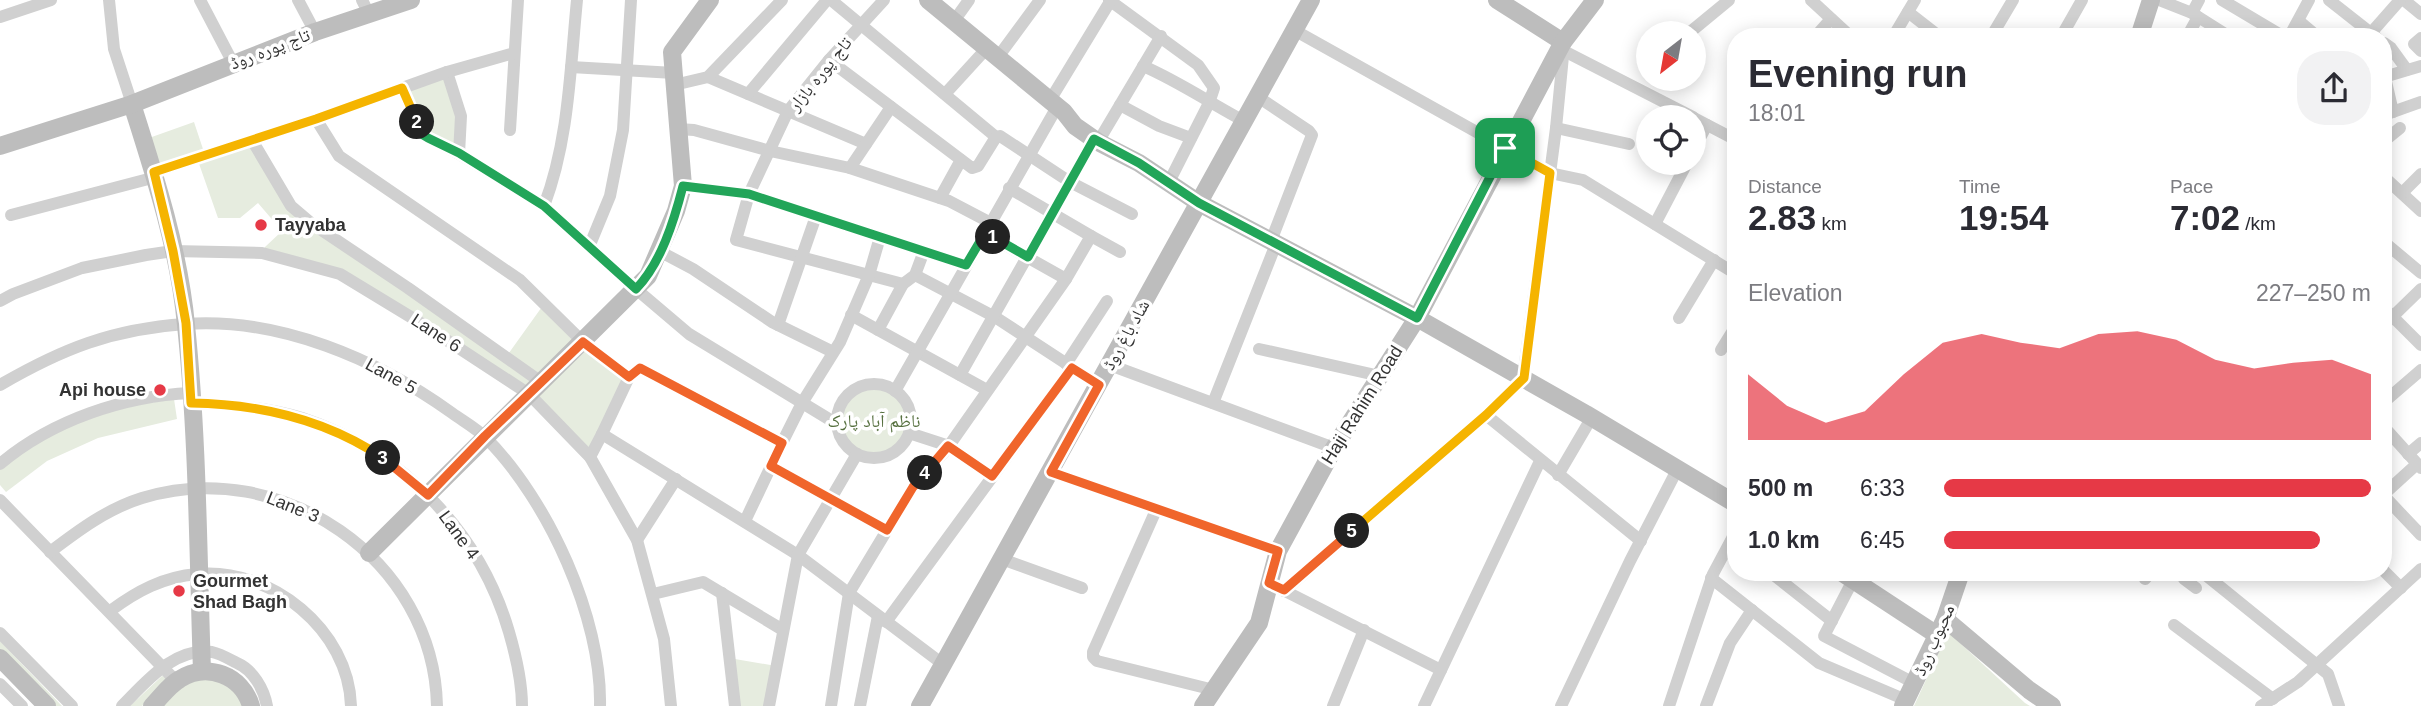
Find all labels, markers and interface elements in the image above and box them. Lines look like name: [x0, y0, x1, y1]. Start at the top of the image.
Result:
north arrow: [1636, 21, 1706, 91]
map controls: [1636, 21, 1706, 175]
street label: تاج پورہ روڈ: [227, 25, 313, 75]
street label: تاج پورہ بازار: [784, 33, 857, 117]
button: share: [2297, 51, 2371, 125]
text: Evening run: [1748, 53, 1968, 95]
text: 18:01: [1748, 100, 1806, 126]
pin: 2: [400, 104, 434, 140]
button: locate: [1636, 105, 1706, 175]
text: 2: [411, 111, 422, 132]
pin: [1475, 118, 1535, 178]
icon: arrive: [1486, 129, 1524, 167]
text: Distance: [1748, 176, 1822, 197]
text: Time: [1959, 176, 2001, 197]
text: Pace: [2170, 176, 2213, 197]
text: 2.83: [1748, 198, 1816, 237]
text: 19:54: [1959, 198, 2049, 237]
text: 7:02: [2170, 198, 2240, 237]
text: km: [1816, 213, 1847, 234]
text: /km: [2240, 213, 2276, 234]
place label: Tayyaba: [275, 215, 347, 235]
marker: Tayyaba: [253, 217, 269, 233]
pin: 1: [976, 219, 1010, 254]
text: 1: [987, 226, 998, 247]
text: Elevation: [1748, 280, 1843, 306]
text: 227–250 m: [2256, 280, 2371, 306]
street label: شاد باغ روڈ: [1099, 296, 1154, 374]
street label: Lane 6: [407, 310, 465, 356]
street label: Haji Rahim Road: [1317, 342, 1407, 468]
street label: Lane 5: [362, 354, 420, 398]
place label: Api house: [59, 380, 146, 400]
marker: Api house: [152, 382, 168, 398]
park label: ناظم آباد پارک: [828, 411, 920, 433]
pin: 3: [366, 440, 400, 476]
text: 3: [377, 447, 388, 468]
pin: 4: [908, 456, 942, 490]
text: 4: [919, 462, 930, 483]
text: 500 m: [1748, 475, 1813, 501]
text: 6:33: [1860, 475, 1905, 501]
street label: Lane 3: [264, 487, 322, 527]
street label: Lane 4: [435, 507, 483, 563]
pin: 5: [1334, 514, 1370, 548]
text: 5: [1346, 520, 1357, 541]
text: 1.0 km: [1748, 527, 1820, 553]
text: 6:45: [1860, 527, 1905, 553]
place label: Gourmet Shad Bagh: [193, 571, 287, 612]
marker: Gourmet Shad Bagh: [171, 583, 187, 599]
street label: محبوب روڈ: [1909, 601, 1959, 679]

